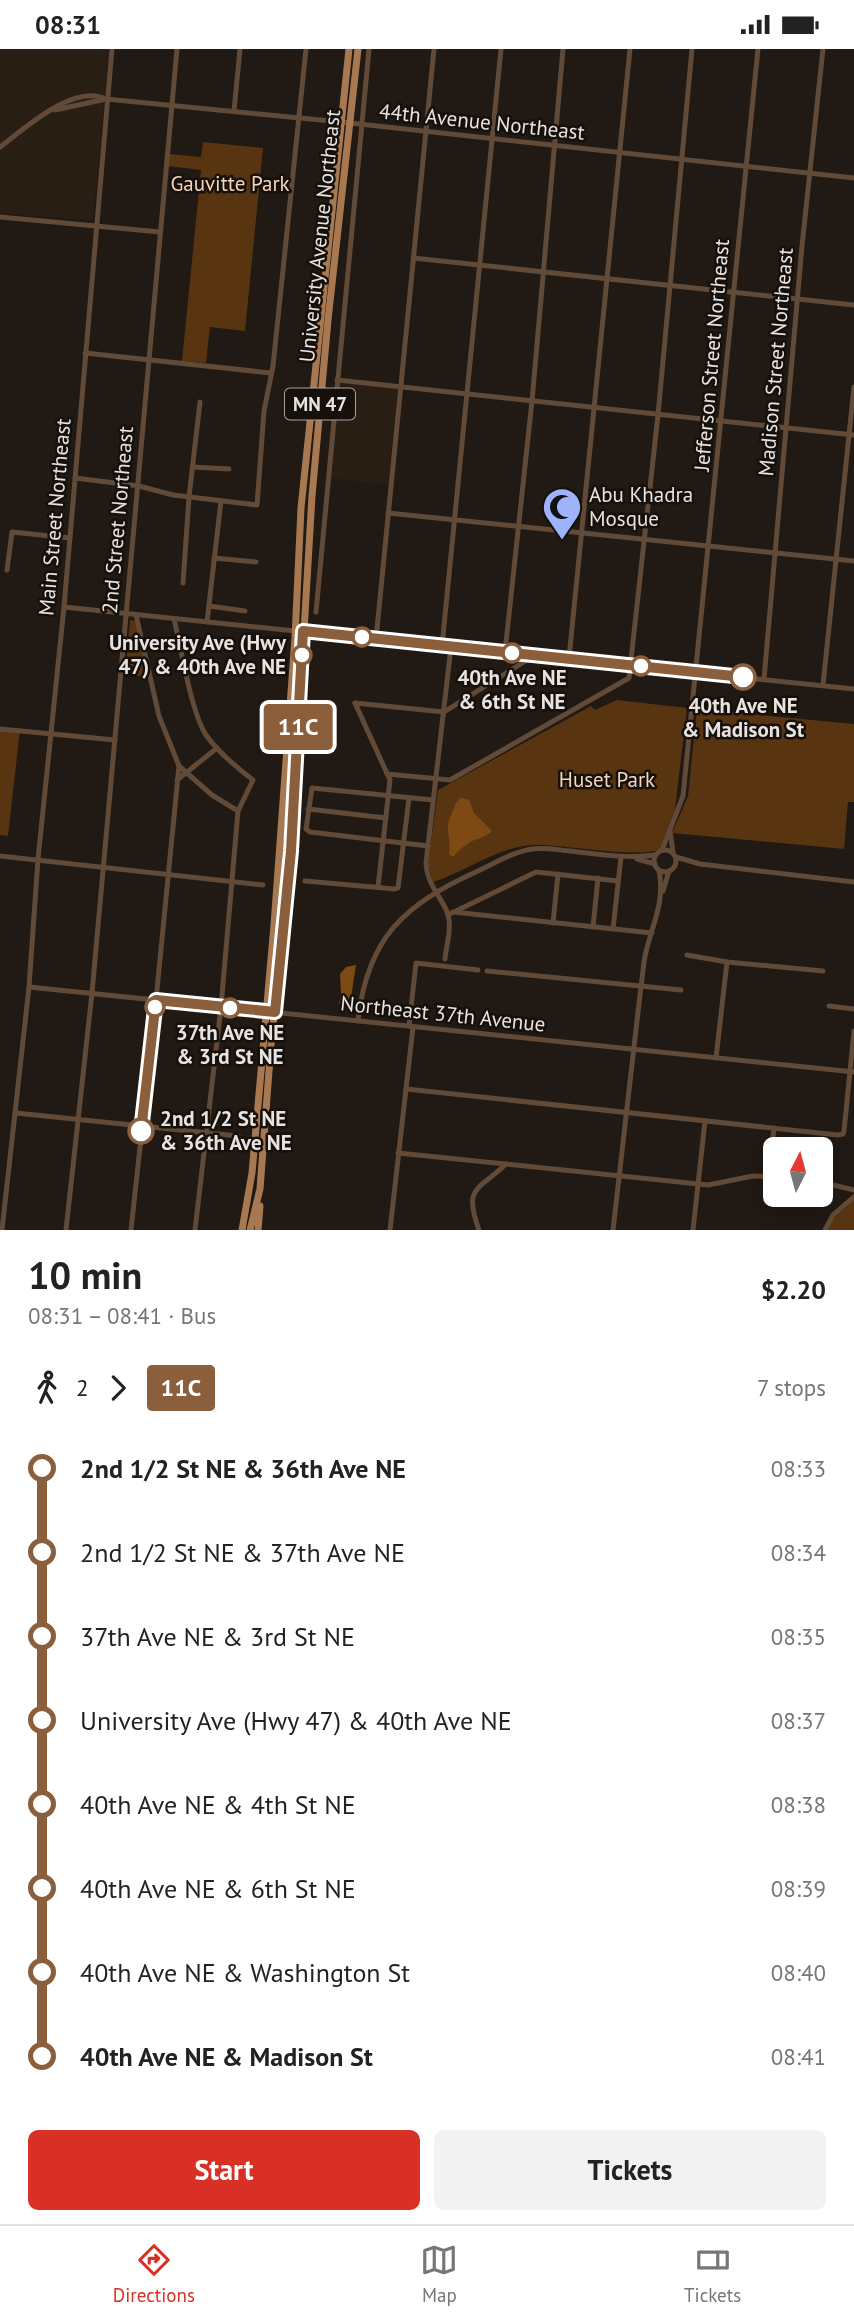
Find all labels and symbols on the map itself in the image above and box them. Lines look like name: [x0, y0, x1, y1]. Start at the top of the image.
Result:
street label: 44th Avenue Northeast: [378, 97, 586, 146]
street label: University Avenue Northeast: [293, 108, 346, 364]
park label: Gauvitte Park: [170, 170, 290, 197]
street label: Jefferson Street Northeast: [688, 238, 735, 473]
street label: Madison Street Northeast: [752, 247, 799, 477]
road number: MN 47: [285, 389, 355, 419]
street label: Main Street Northeast: [32, 417, 77, 617]
street label: 2nd Street Northeast: [96, 425, 139, 615]
place label: Abu Khadra Mosque: [589, 481, 693, 532]
mosque icon: Abu Khadra Mosque: [541, 486, 583, 541]
unlabelled marker: [352, 627, 372, 647]
place label: University Ave (Hwy 47) & 40th Ave NE: [109, 629, 287, 680]
marker: 40th Ave NE & 6th St NE: [502, 643, 522, 663]
marker: University Ave (Hwy 47) & 40th Ave NE: [292, 645, 312, 665]
unlabelled marker: [631, 656, 651, 676]
place label: 40th Ave NE & 6th St NE: [457, 664, 567, 715]
marker: 40th Ave NE & Madison St: [730, 664, 756, 690]
place label: 40th Ave NE & Madison St: [682, 692, 805, 743]
line badge: 11C: [258, 704, 338, 750]
park label: Huset Park: [559, 766, 655, 793]
street label: Northeast 37th Avenue: [339, 989, 547, 1038]
unlabelled marker: [145, 997, 165, 1017]
marker: 37th Ave NE & 3rd St NE: [220, 998, 240, 1018]
place label: 37th Ave NE & 3rd St NE: [176, 1019, 284, 1070]
place label: 2nd 1/2 St NE & 36th Ave NE: [160, 1105, 292, 1156]
marker: 2nd 1/2 St NE & 36th Ave NE: [128, 1118, 154, 1144]
north arrow: [763, 1137, 833, 1207]

